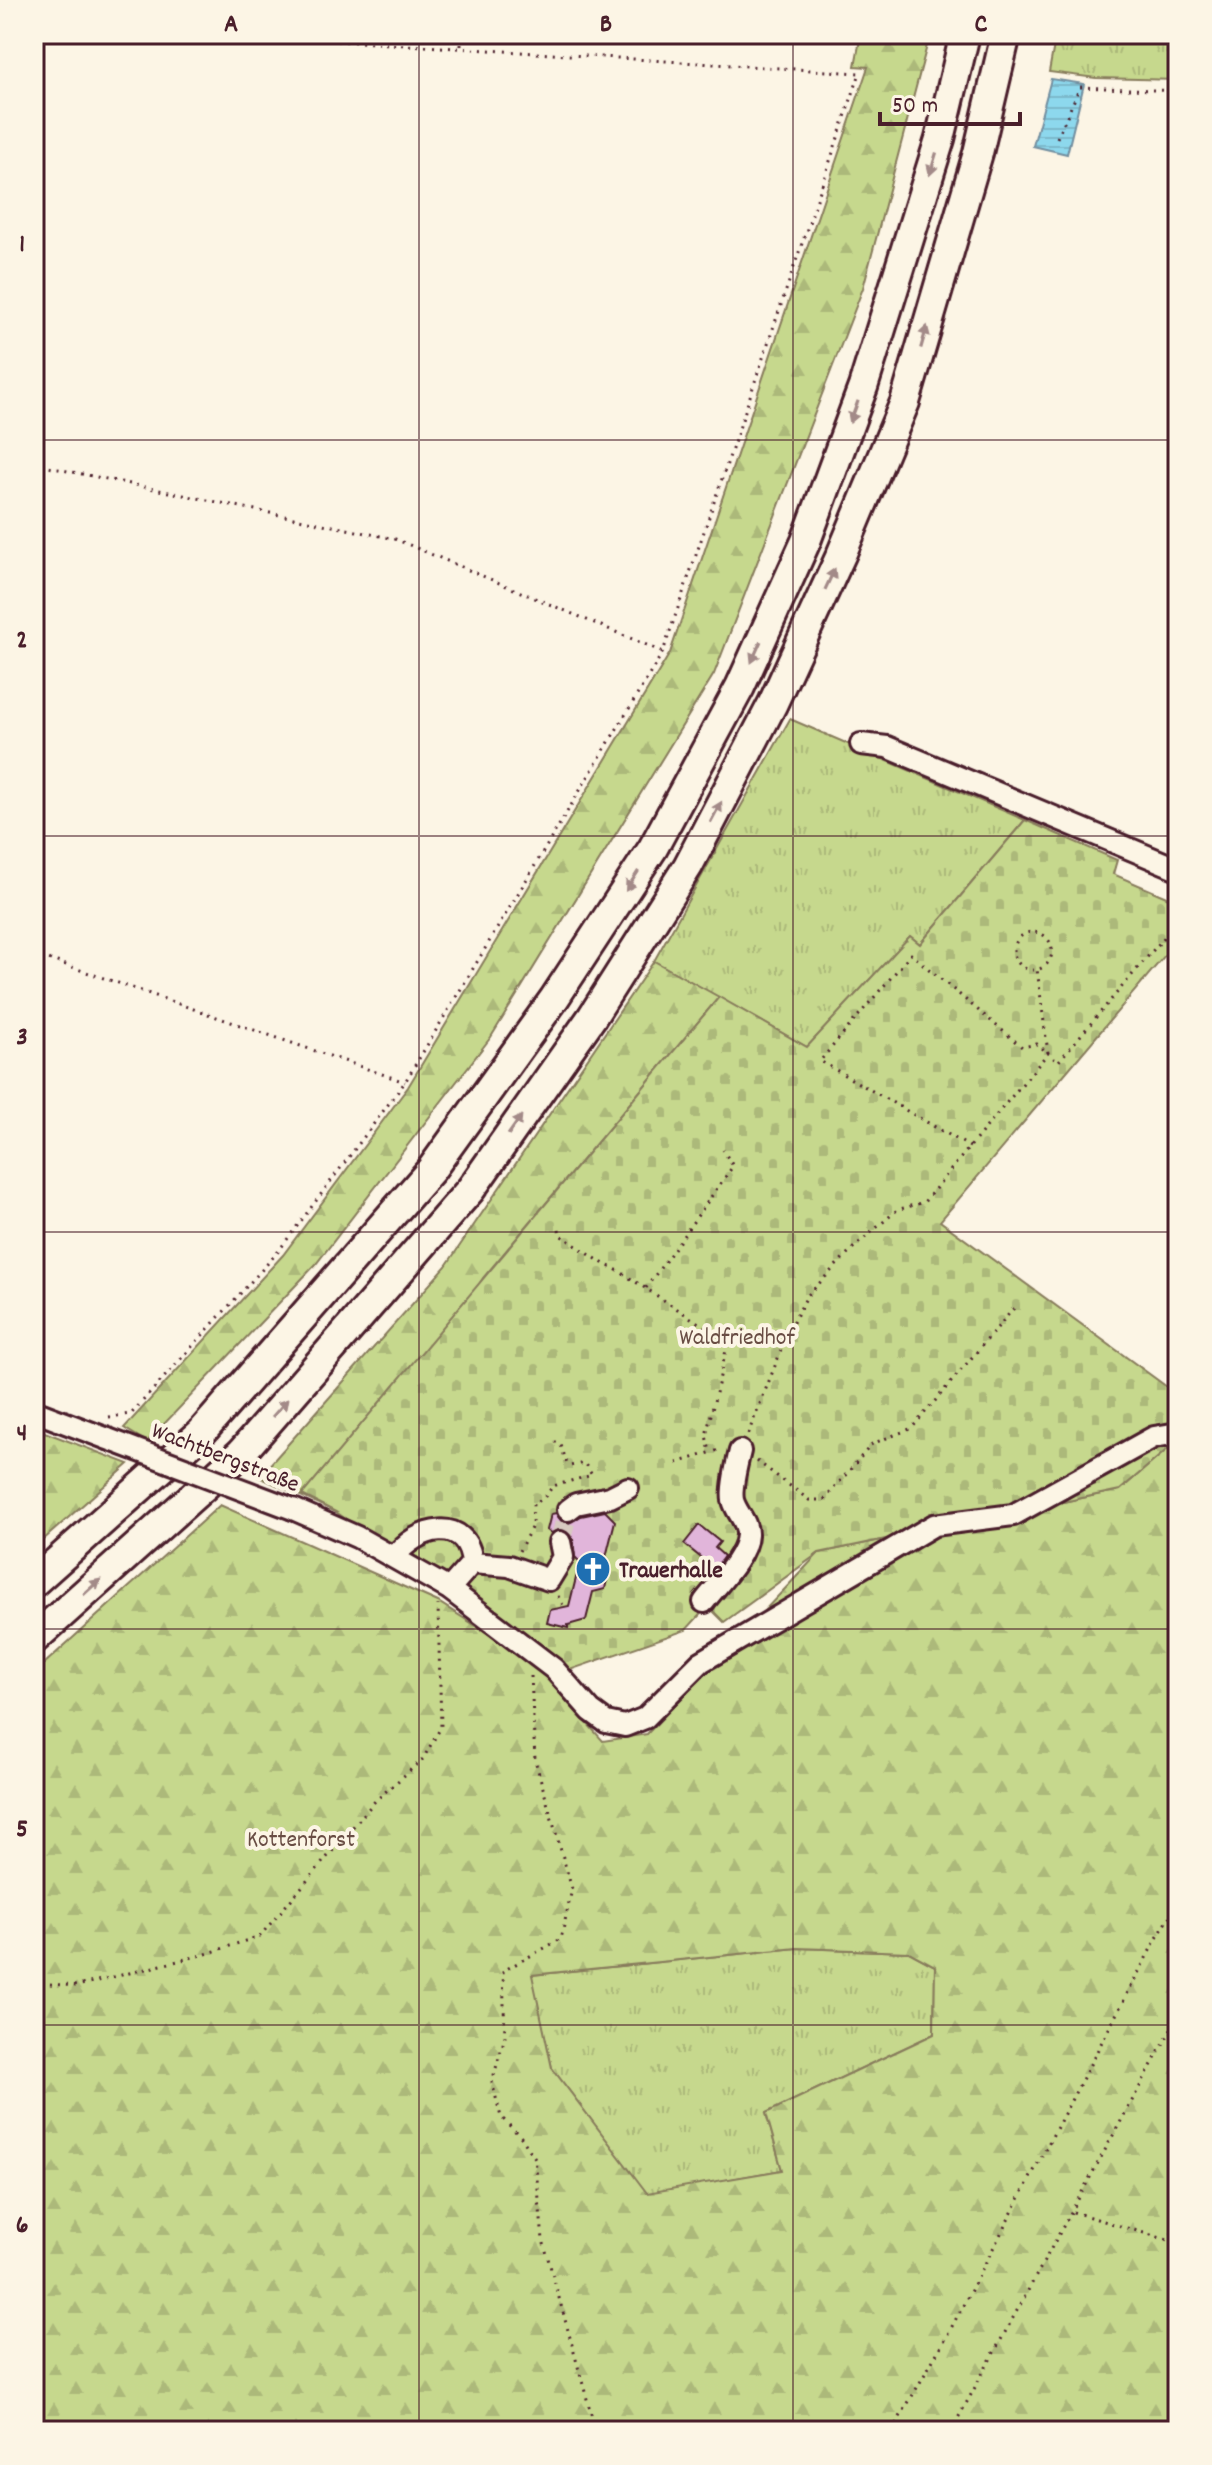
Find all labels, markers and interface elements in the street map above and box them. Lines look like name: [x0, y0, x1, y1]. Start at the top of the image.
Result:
text: A: [224, 7, 238, 44]
text: B: [600, 7, 612, 44]
text: C: [975, 7, 988, 44]
scale bar: [880, 76, 1020, 126]
text: 50 m: [892, 90, 938, 124]
one-way arrow: [926, 152, 938, 176]
text: 1: [19, 227, 25, 264]
one-way arrow: [918, 324, 931, 348]
one-way arrow: [847, 400, 860, 424]
one-way arrow: [824, 567, 837, 591]
text: 2: [16, 623, 28, 660]
one-way arrow: [749, 640, 763, 664]
one-way arrow: [709, 801, 722, 824]
one-way arrow: [625, 870, 640, 891]
text: 3: [16, 1020, 28, 1057]
one-way arrow: [507, 1115, 522, 1136]
park label: Waldfriedhof: [679, 1322, 795, 1356]
one-way arrow: [271, 1399, 288, 1419]
street label: Wachtbergstraße: [146, 1415, 304, 1503]
text: 4: [17, 1416, 27, 1453]
church icon: Trauerhalle: [574, 1550, 612, 1588]
place label: Trauerhalle: [619, 1555, 723, 1589]
one-way arrow: [82, 1579, 101, 1597]
text: 5: [16, 1812, 28, 1849]
park label: Kottenforst: [247, 1824, 355, 1858]
text: 6: [16, 2208, 28, 2245]

